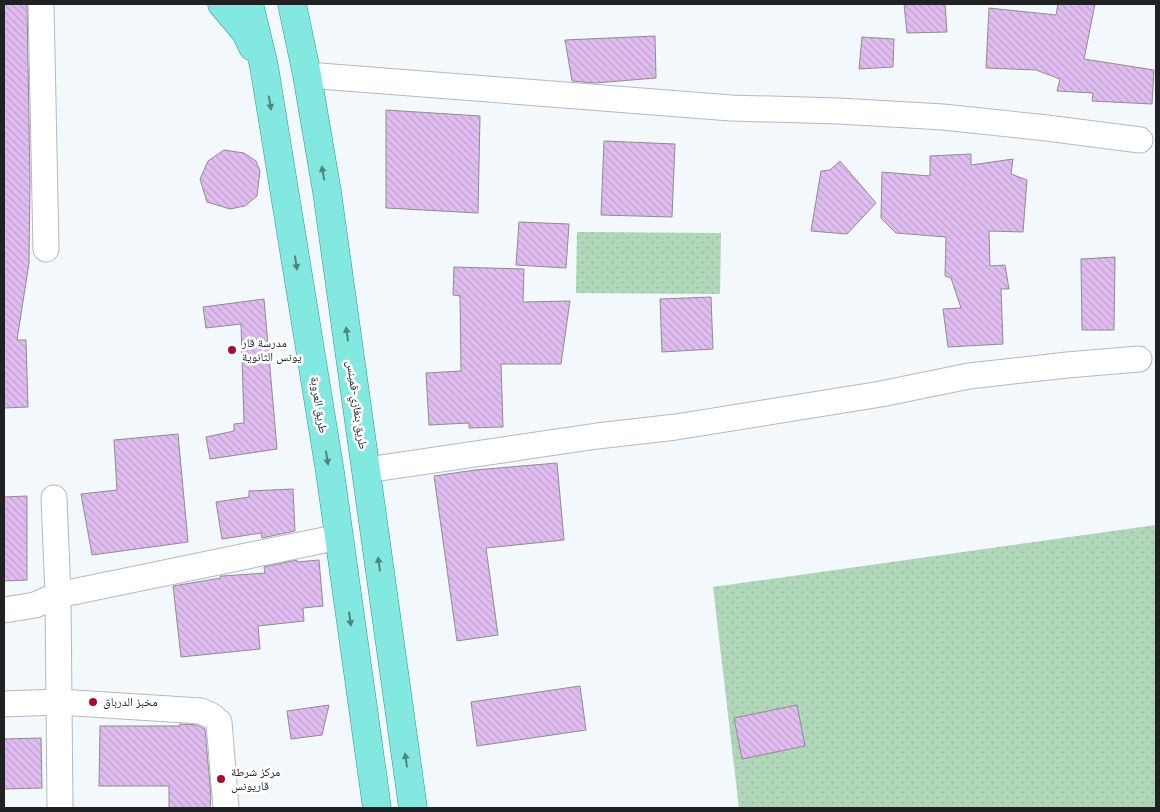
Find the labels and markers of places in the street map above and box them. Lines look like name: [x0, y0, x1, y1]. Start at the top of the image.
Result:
place label: مدرسة قار يونس الثانوية: [241, 336, 302, 364]
marker: مدرسة قار يونس الثانوية: [226, 344, 238, 356]
place label: مخبز الدرباق: [103, 695, 158, 709]
marker: مخبز الدرباق: [87, 696, 99, 708]
place label: مركز شرطة قاريونس: [231, 765, 280, 793]
marker: مركز شرطة قاريونس: [215, 773, 227, 785]

